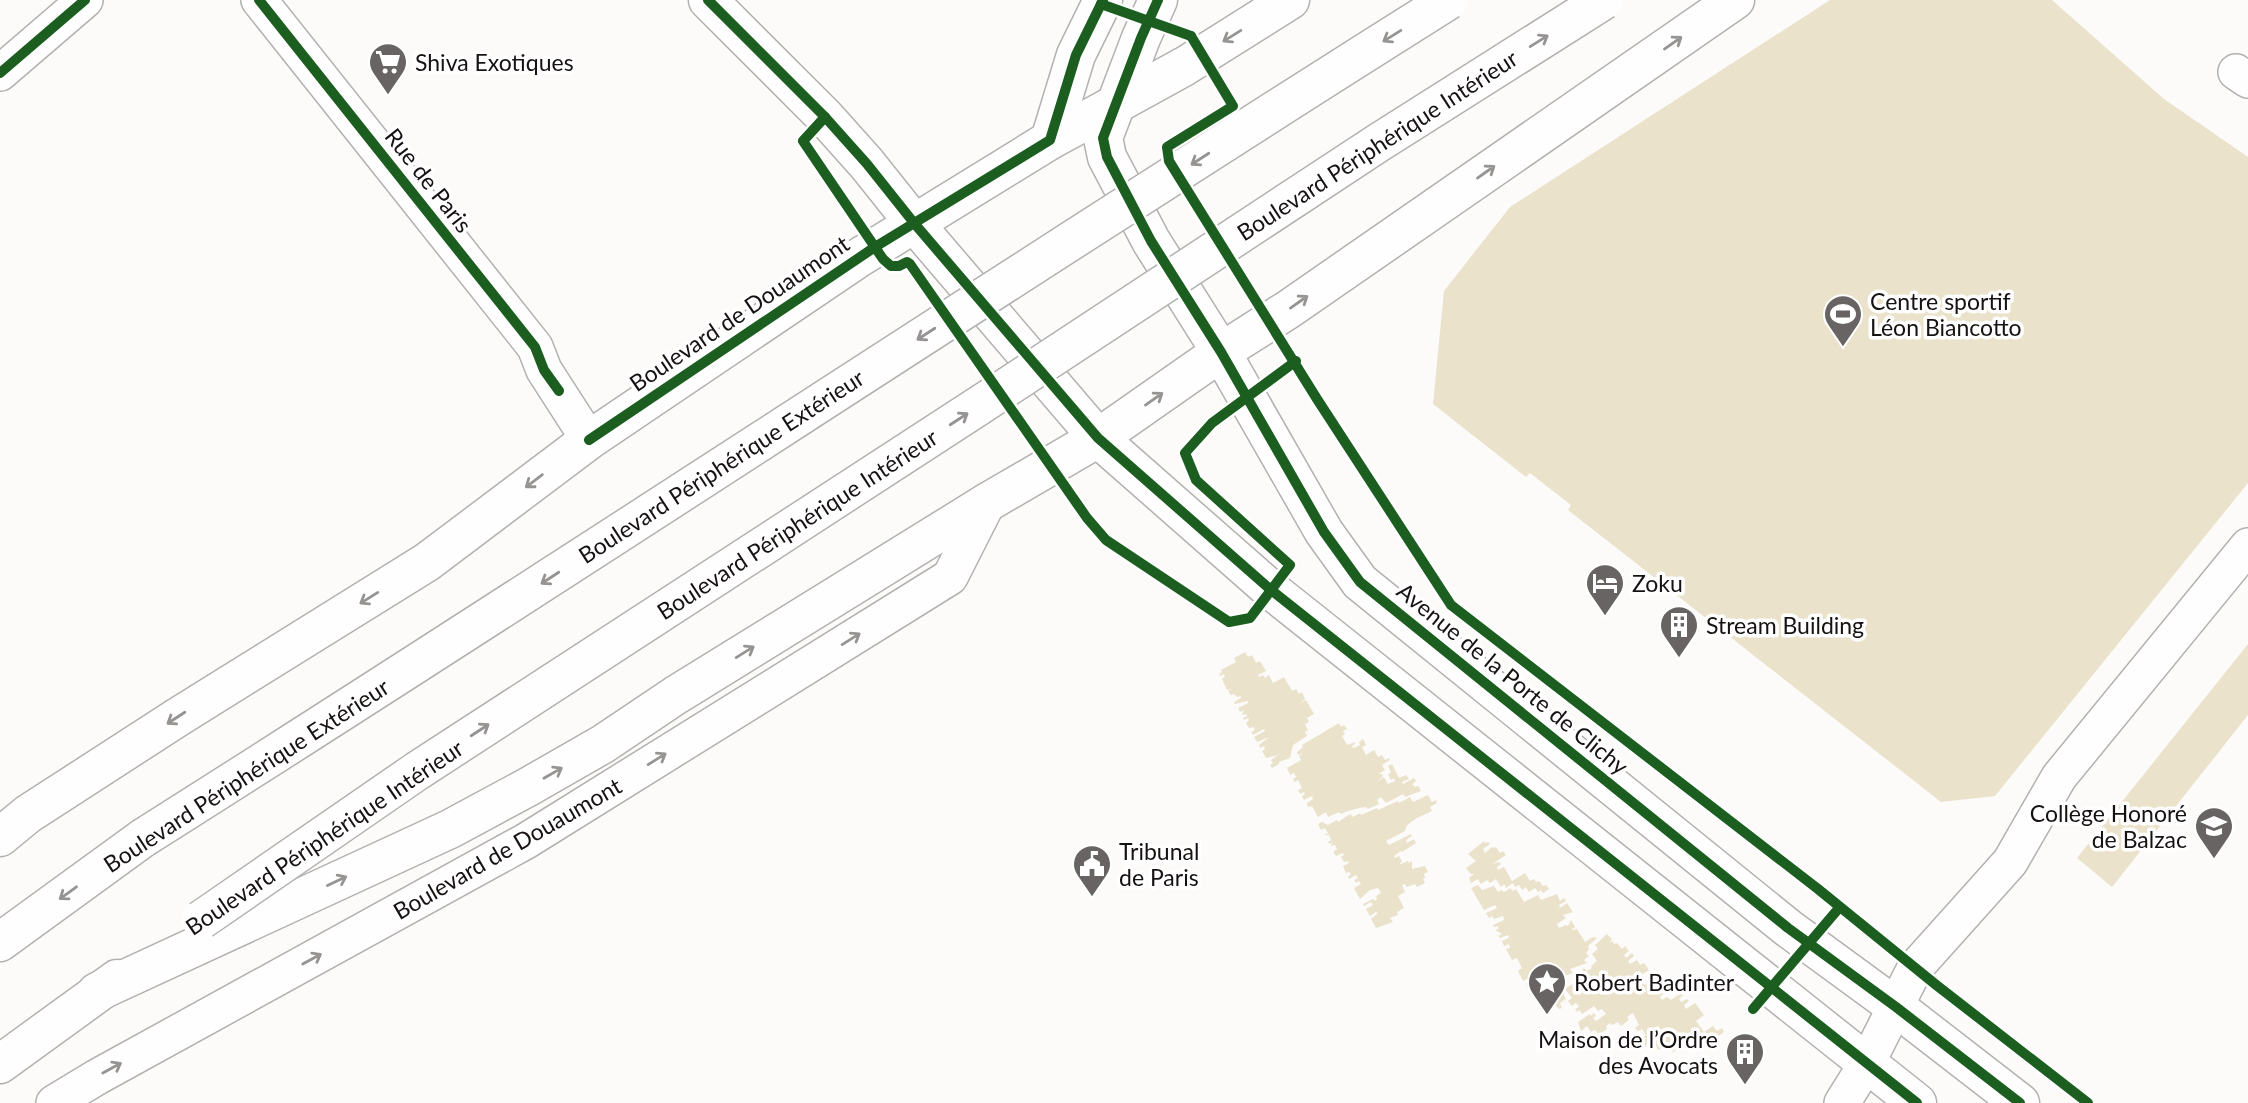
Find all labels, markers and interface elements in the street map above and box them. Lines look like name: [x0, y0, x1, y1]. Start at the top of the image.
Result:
one-way arrow: [1222, 29, 1242, 43]
one-way arrow: [1382, 30, 1402, 44]
one-way arrow: [1529, 33, 1549, 47]
one-way arrow: [1663, 36, 1682, 50]
supermarket icon: Shiva Exotiques: [367, 41, 409, 96]
street label: Boulevard Périphérique Intérieur: [1231, 43, 1523, 246]
place label: Shiva Exotiques: [415, 48, 574, 76]
street label: Rue de Paris: [380, 122, 478, 238]
one-way arrow: [1191, 151, 1210, 166]
one-way arrow: [1476, 165, 1495, 179]
street label: Boulevard de Douaumont: [624, 229, 855, 397]
place label: Centre sportif Léon Biancotto: [1870, 287, 2022, 341]
sports icon: Centre sportif Léon Biancotto: [1822, 293, 1864, 348]
one-way arrow: [1289, 295, 1308, 309]
one-way arrow: [916, 328, 936, 342]
street label: Boulevard Périphérique Extérieur: [573, 363, 869, 569]
one-way arrow: [1144, 392, 1163, 406]
one-way arrow: [948, 412, 968, 426]
street label: Boulevard Périphérique Intérieur: [651, 422, 943, 625]
one-way arrow: [525, 473, 544, 488]
hotel icon: Zoku: [1584, 562, 1626, 617]
place label: Zoku: [1632, 569, 1683, 597]
one-way arrow: [540, 571, 560, 585]
street label: Avenue de la Porte de Clichy: [1392, 576, 1634, 780]
one-way arrow: [359, 591, 379, 605]
building icon: Stream Building: [1658, 604, 1700, 659]
place label: Stream Building: [1706, 611, 1864, 639]
one-way arrow: [840, 632, 860, 646]
one-way arrow: [735, 645, 755, 659]
street label: Boulevard Périphérique Extérieur: [98, 672, 394, 878]
one-way arrow: [166, 711, 186, 725]
one-way arrow: [470, 722, 489, 737]
street label: Boulevard Périphérique Intérieur: [180, 733, 469, 941]
one-way arrow: [647, 752, 667, 766]
one-way arrow: [542, 766, 562, 780]
street label: Boulevard de Douaumont: [388, 771, 627, 925]
place label: Collège Honoré de Balzac: [2030, 799, 2187, 853]
school or university icon: Collège Honoré de Balzac: [2193, 805, 2235, 860]
place label: Tribunal de Paris: [1119, 837, 1199, 891]
public building icon: Tribunal de Paris: [1071, 843, 1113, 898]
one-way arrow: [326, 874, 347, 887]
one-way arrow: [59, 886, 78, 900]
one-way arrow: [301, 952, 322, 965]
place icon: Robert Badinter: [1526, 961, 1568, 1016]
place label: Robert Badinter: [1574, 968, 1735, 996]
place label: Maison de l’Ordre des Avocats: [1538, 1025, 1718, 1079]
building icon: Maison de l’Ordre des Avocats: [1724, 1031, 1766, 1086]
one-way arrow: [102, 1061, 122, 1075]

